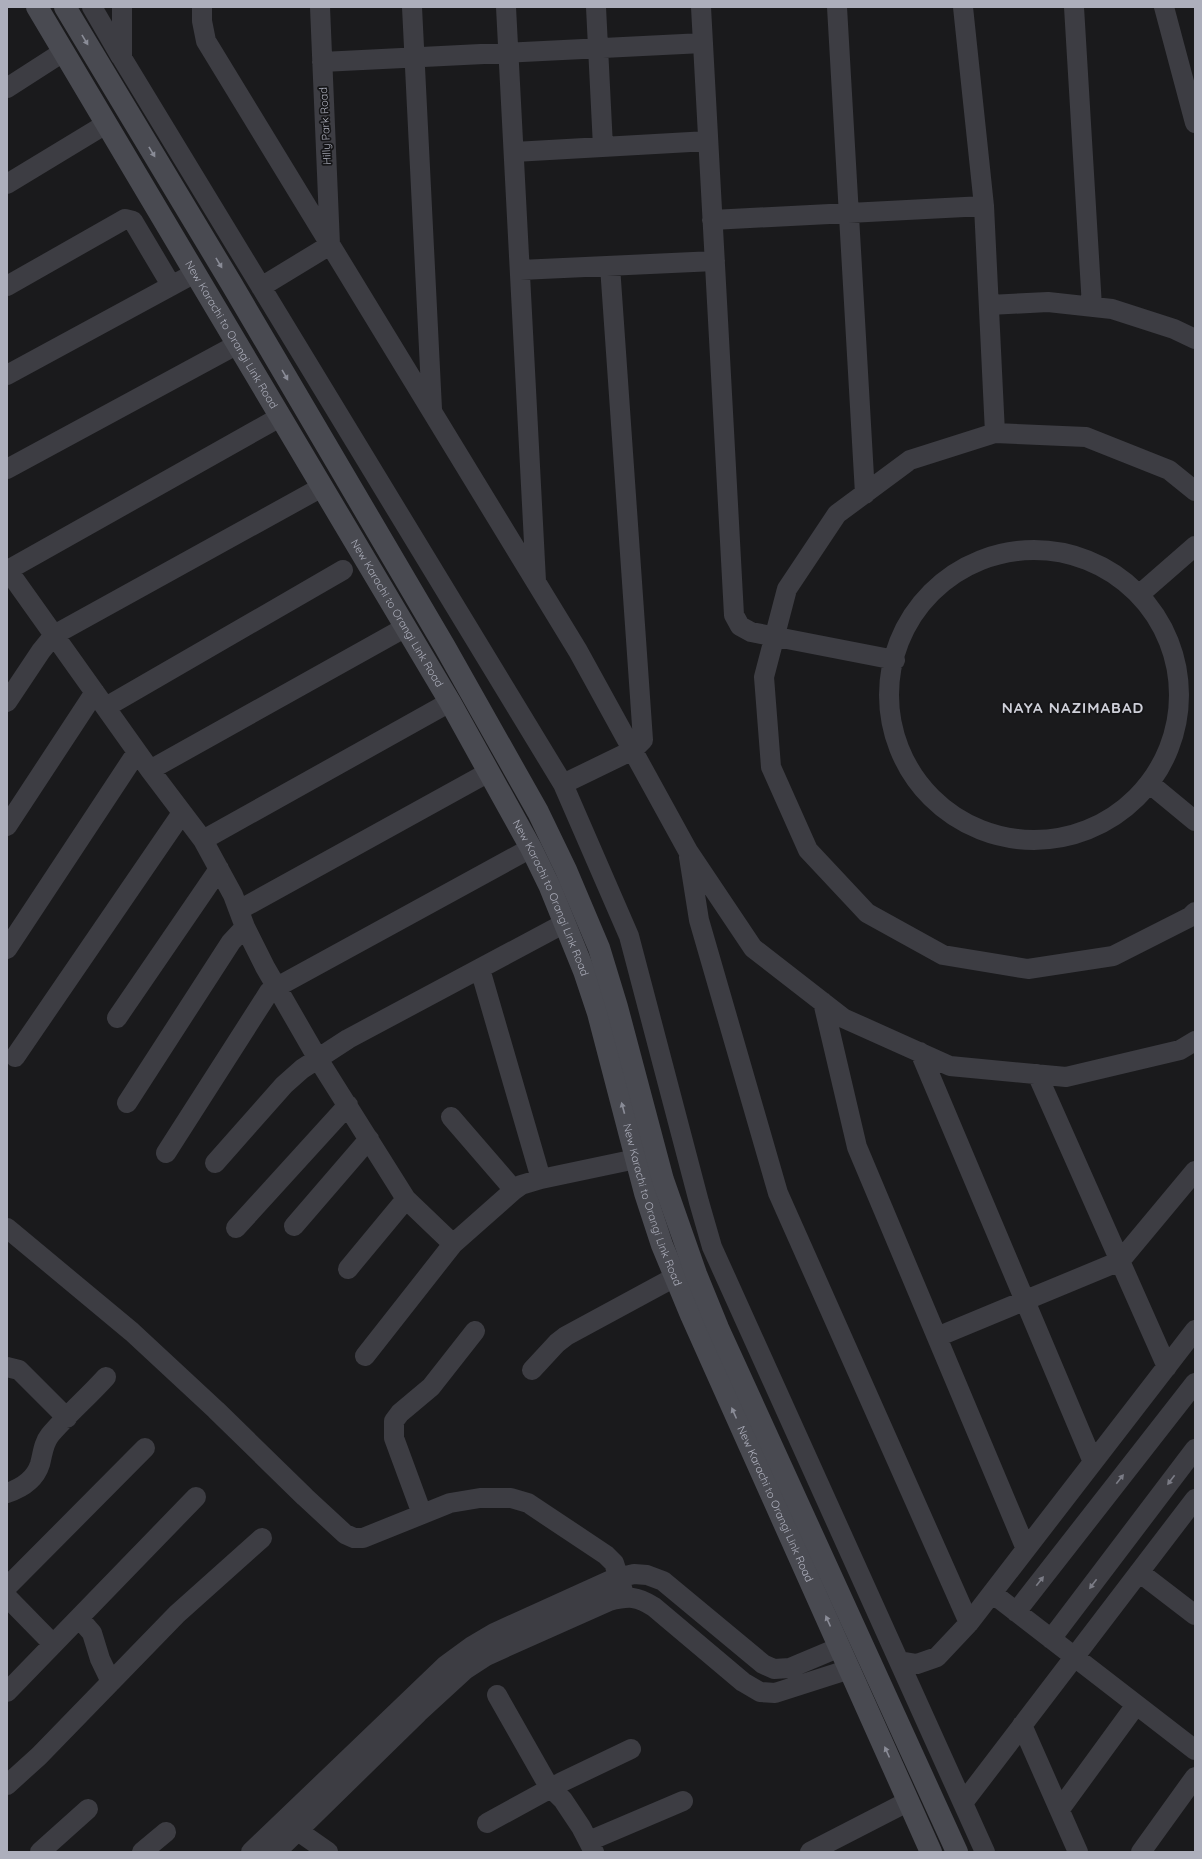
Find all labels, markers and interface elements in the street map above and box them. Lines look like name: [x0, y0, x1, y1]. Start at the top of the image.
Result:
one-way arrow: [82, 34, 89, 46]
street label: Hilly Park Road: [316, 87, 334, 165]
one-way arrow: [149, 146, 156, 158]
one-way arrow: [216, 257, 223, 269]
street label: New Karachi to Orangi Link Road: [182, 258, 281, 411]
one-way arrow: [282, 369, 289, 381]
street label: New Karachi to Orangi Link Road: [348, 537, 447, 690]
district label: NAYA NAZIMABAD: [1002, 698, 1144, 717]
street label: New Karachi to Orangi Link Road: [510, 817, 592, 977]
one-way arrow: [620, 1101, 626, 1113]
street label: New Karachi to Orangi Link Road: [620, 1122, 685, 1288]
one-way arrow: [731, 1408, 737, 1419]
street label: New Karachi to Orangi Link Road: [734, 1423, 816, 1584]
one-way arrow: [1116, 1473, 1125, 1484]
one-way arrow: [1167, 1474, 1176, 1485]
one-way arrow: [1036, 1576, 1045, 1587]
one-way arrow: [1089, 1578, 1097, 1589]
one-way arrow: [825, 1615, 831, 1627]
one-way arrow: [884, 1747, 890, 1758]

